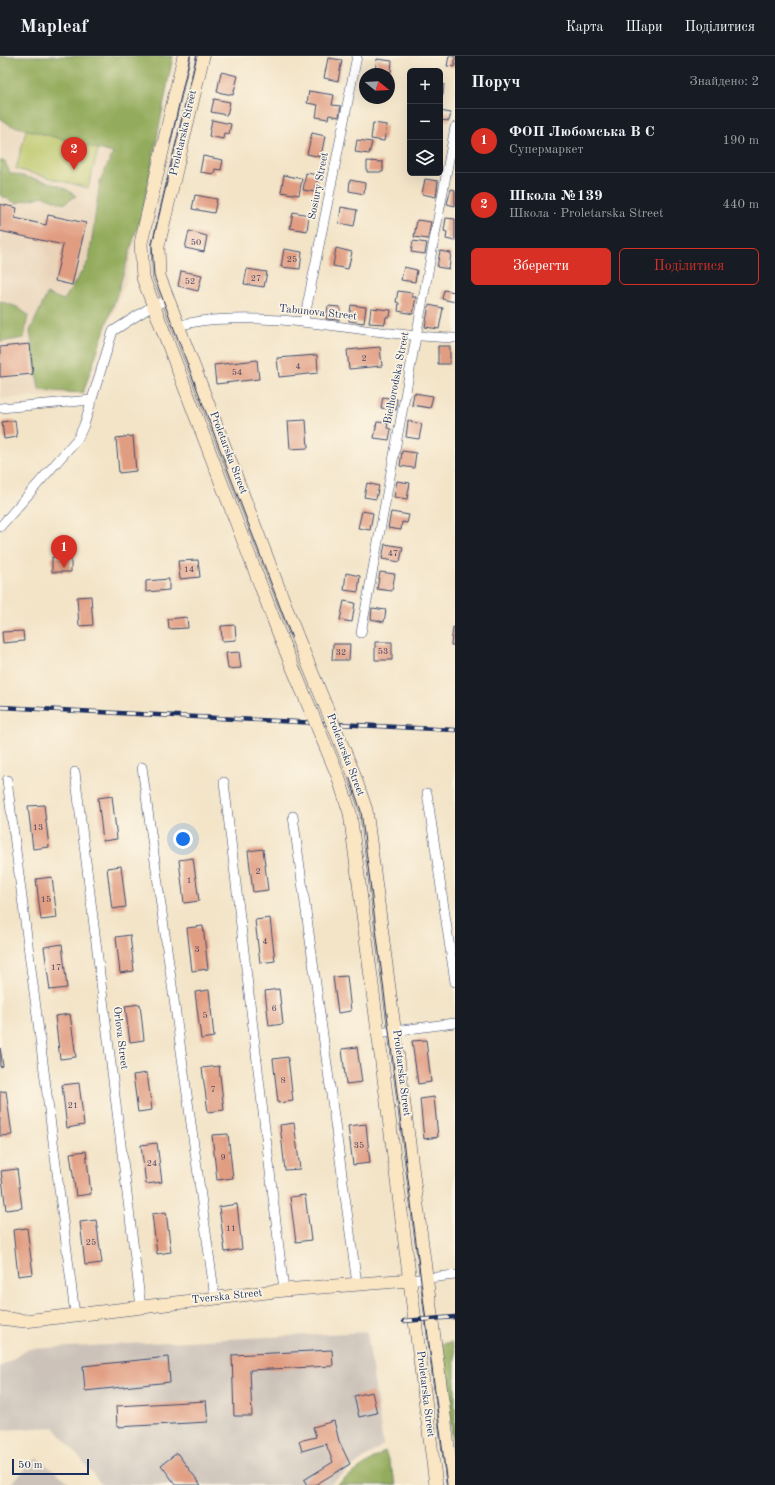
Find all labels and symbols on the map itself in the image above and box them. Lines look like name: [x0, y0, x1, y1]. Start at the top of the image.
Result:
north arrow: [359, 68, 395, 104]
street label: Proletarska Street: [169, 89, 199, 177]
pin: 2: [61, 137, 87, 170]
street label: Sosiury Street: [307, 151, 331, 221]
house number: 50: [191, 238, 201, 247]
house number: 25: [287, 255, 297, 264]
house number: 27: [251, 274, 261, 283]
house number: 52: [185, 277, 195, 286]
street label: Tabunova Street: [278, 303, 358, 323]
street label: Bielhorodska Street: [383, 331, 411, 425]
house number: 2: [361, 354, 367, 363]
house number: 4: [295, 362, 301, 371]
house number: 54: [232, 368, 242, 377]
street label: Proletarska Street: [207, 410, 249, 496]
pin: 1: [51, 535, 77, 568]
house number: 47: [388, 549, 398, 558]
house number: 14: [184, 565, 194, 574]
house number: 53: [378, 647, 388, 656]
house number: 32: [336, 648, 346, 657]
street label: Proletarska Street: [324, 712, 366, 798]
house number: 13: [33, 823, 43, 832]
your location: [173, 829, 193, 849]
house number: 2: [255, 867, 261, 876]
house number: 1: [186, 876, 192, 885]
house number: 15: [41, 895, 51, 904]
house number: 4: [262, 937, 268, 946]
house number: 3: [194, 945, 200, 954]
house number: 17: [51, 963, 61, 972]
house number: 6: [271, 1004, 277, 1013]
street label: Orlova Street: [111, 1006, 129, 1070]
house number: 5: [202, 1011, 208, 1020]
street label: Proletarska Street: [390, 1029, 412, 1117]
house number: 8: [280, 1076, 286, 1085]
house number: 7: [210, 1085, 216, 1094]
house number: 21: [68, 1101, 78, 1110]
house number: 35: [354, 1141, 364, 1150]
house number: 9: [220, 1153, 226, 1162]
house number: 24: [147, 1159, 157, 1168]
house number: 11: [226, 1224, 236, 1233]
house number: 25: [86, 1238, 96, 1247]
street label: Tverska Street: [191, 1288, 263, 1306]
street label: Proletarska Street: [414, 1350, 436, 1438]
scale bar: [12, 1457, 89, 1476]

